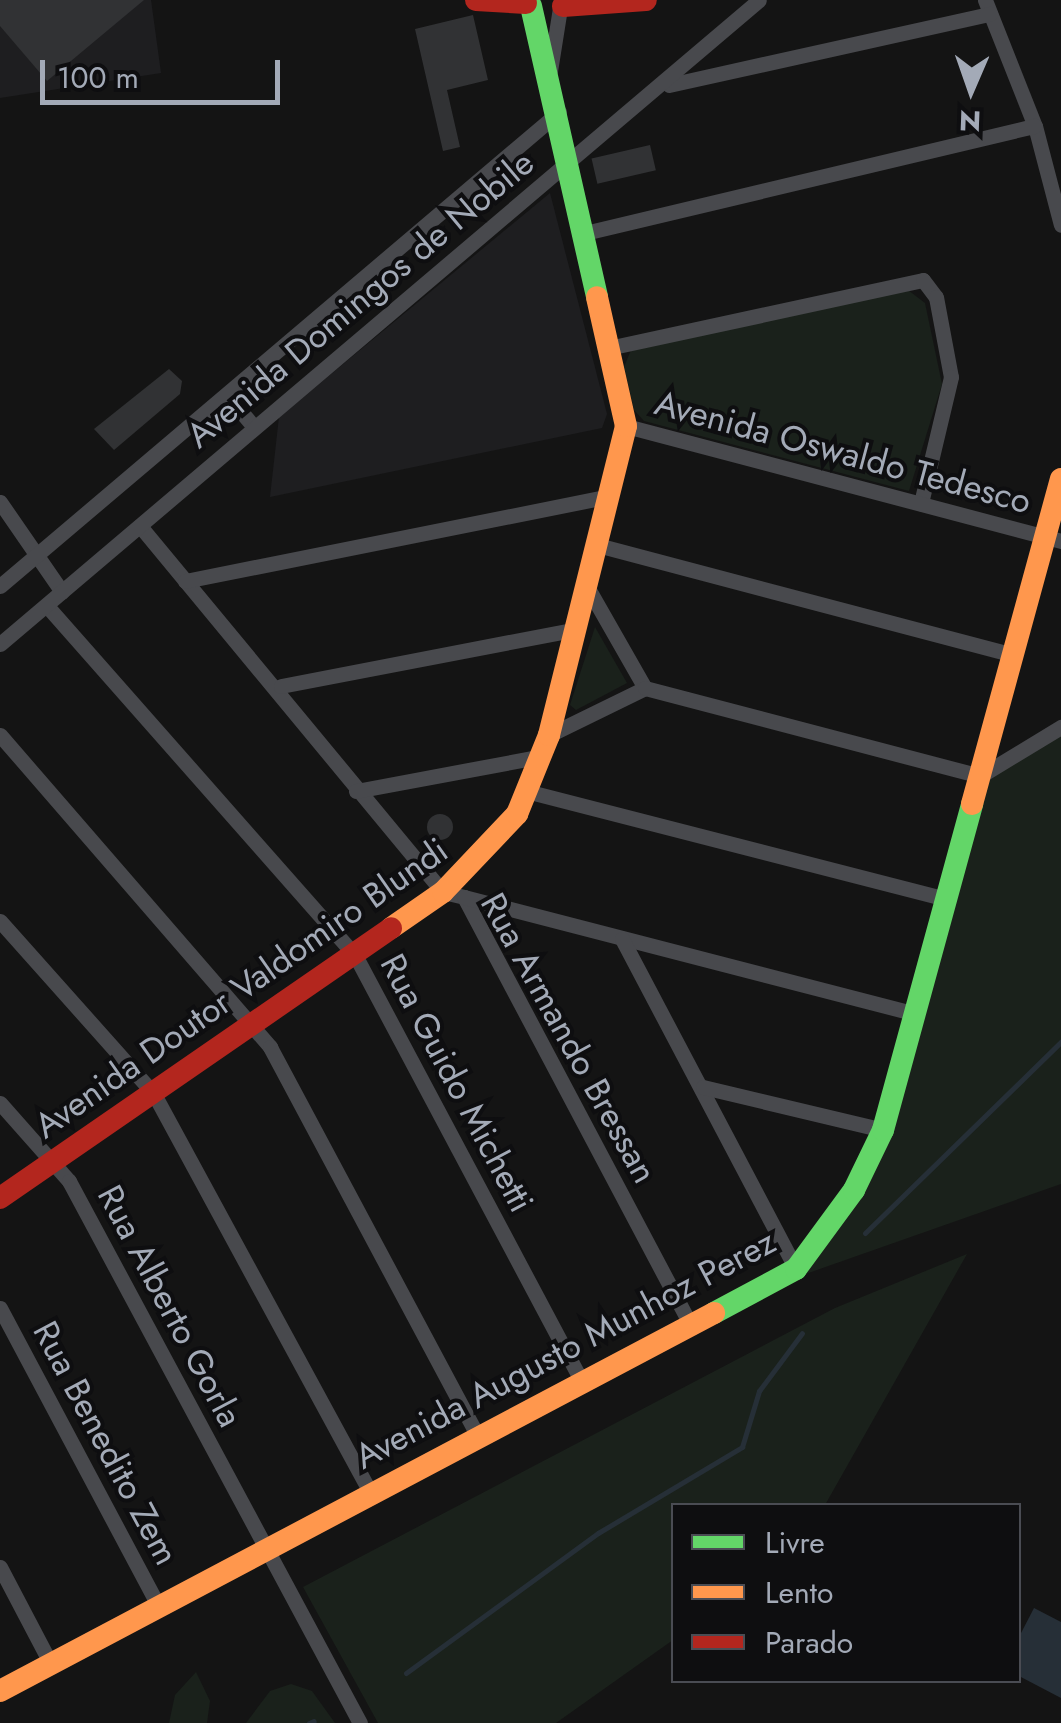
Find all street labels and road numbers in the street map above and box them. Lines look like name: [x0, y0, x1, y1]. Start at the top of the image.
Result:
street label: Avenida Domingos de Nobile: [178, 141, 542, 457]
street label: Avenida Oswaldo Tedesco: [650, 382, 1036, 522]
street label: Avenida Doutor Valdomiro Blundi: [26, 829, 456, 1147]
street label: Rua Armando Bressan: [472, 886, 666, 1190]
street label: Rua Guido Michetti: [371, 947, 543, 1219]
street label: Rua Alberto Gorla: [89, 1178, 251, 1434]
street label: Avenida Augusto Munhoz Perez: [348, 1220, 782, 1478]
street label: Rua Benedito Zem: [24, 1314, 188, 1572]

